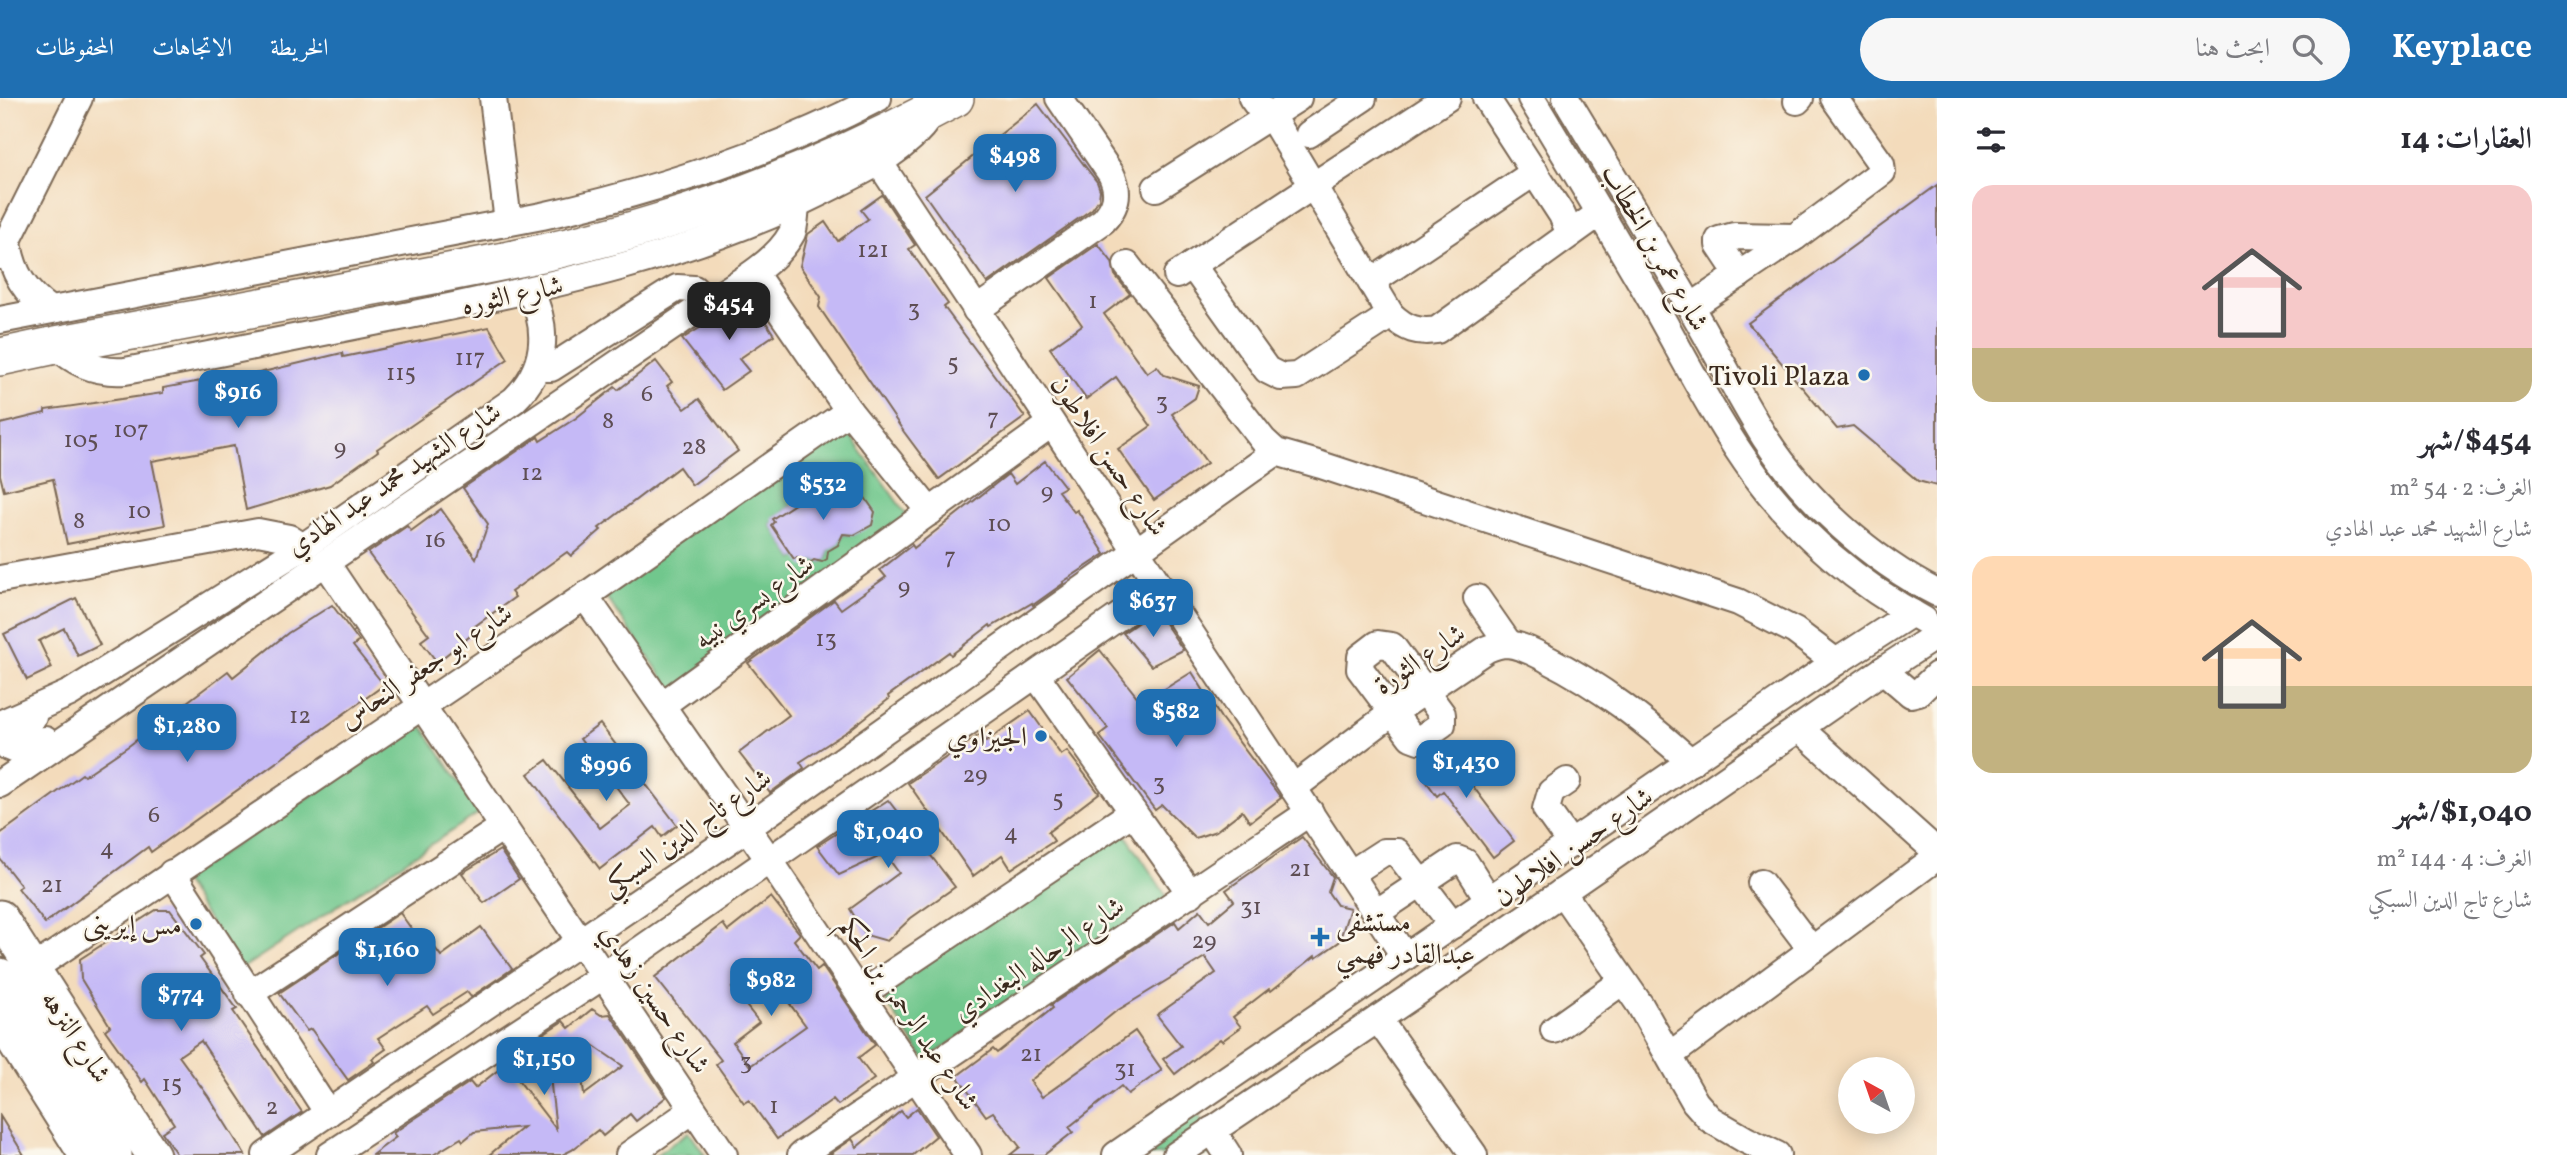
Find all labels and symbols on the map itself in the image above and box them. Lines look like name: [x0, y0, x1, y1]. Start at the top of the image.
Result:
pin: $498: [974, 134, 1056, 194]
street label: شارع عمر بن الخطاب: [1588, 157, 1718, 340]
house number: 121: [857, 234, 889, 268]
street label: شارع الثوره: [458, 267, 567, 328]
pin: $454: [688, 282, 770, 342]
house number: 1: [1088, 285, 1098, 319]
house number: 3: [908, 293, 920, 327]
house number: 117: [455, 342, 485, 376]
house number: 5: [947, 347, 959, 381]
house number: 115: [386, 357, 416, 391]
place label: Tivoli Plaza: [1709, 358, 1850, 397]
marker: Tivoli Plaza: [1856, 367, 1872, 383]
street label: شارع حسن افلاطون: [1038, 368, 1176, 546]
pin: $916: [197, 370, 279, 430]
house number: 6: [641, 378, 653, 412]
house number: 3: [1156, 386, 1168, 420]
street label: شارع الشهيد محمد عبد الهادي: [279, 393, 511, 568]
house number: 7: [987, 402, 999, 436]
house number: 8: [602, 405, 614, 439]
house number: 107: [113, 414, 149, 448]
house number: 105: [63, 424, 99, 458]
house number: 28: [681, 431, 707, 465]
house number: 9: [334, 432, 346, 466]
house number: 12: [521, 457, 543, 491]
pin: $532: [782, 462, 864, 522]
house number: 9: [1041, 476, 1053, 510]
house number: 10: [127, 495, 151, 529]
house number: 8: [73, 505, 85, 539]
house number: 10: [987, 508, 1011, 542]
house number: 16: [424, 524, 446, 558]
house number: 7: [944, 541, 956, 575]
street label: شارع يسري نبيه: [686, 546, 824, 662]
house number: 9: [898, 571, 910, 605]
pin: $637: [1112, 580, 1194, 639]
street label: شارع ابو جعفر النحاس: [332, 594, 522, 741]
street label: شارع الثورة: [1367, 615, 1475, 707]
house number: 13: [815, 623, 837, 657]
pin: $582: [1135, 690, 1217, 749]
house number: 12: [289, 700, 311, 734]
pin: $1,280: [130, 704, 244, 764]
place label: الجيزاوي: [947, 719, 1027, 759]
marker: الجيزاوي: [1033, 728, 1049, 744]
pin: $1,430: [1409, 740, 1523, 800]
pin: $996: [565, 744, 647, 803]
house number: 29: [962, 759, 988, 793]
street label: شارع تاج الدين السبكي: [594, 760, 783, 910]
house number: 3: [1153, 767, 1165, 801]
street label: شارع حسن افلاطون: [1487, 779, 1663, 919]
house number: 5: [1052, 783, 1064, 817]
house number: 6: [148, 799, 160, 833]
pin: $1,040: [831, 810, 945, 870]
house number: 4: [1004, 817, 1018, 851]
house number: 4: [100, 832, 114, 866]
house number: 21: [1289, 853, 1311, 887]
house number: 21: [41, 869, 63, 903]
street label: شارع الرحاله البغدادي: [946, 888, 1134, 1034]
house number: 31: [1240, 891, 1262, 925]
place label: مستشفى عبدالقادر فهمي: [1336, 904, 1475, 980]
place label: مس إيرينى: [83, 907, 182, 946]
street label: شارع عبد الرحمن بن الحكم: [824, 910, 987, 1122]
marker: مس إيرينى: [188, 916, 204, 932]
street label: شارع حسين زهدي: [588, 916, 719, 1083]
house number: 29: [1191, 925, 1217, 959]
marker: مستشفى عبدالقادر فهمي: [1310, 927, 1330, 947]
pin: $1,160: [330, 928, 444, 988]
pin: $982: [730, 958, 812, 1018]
pin: $774: [140, 974, 222, 1033]
street label: شارع النزهه: [29, 983, 120, 1093]
pin: $1,150: [487, 1038, 601, 1097]
house number: 21: [1020, 1038, 1042, 1072]
house number: 3: [740, 1046, 752, 1080]
house number: 31: [1114, 1053, 1136, 1087]
north arrow: [1838, 1057, 1914, 1134]
house number: 15: [162, 1068, 182, 1102]
house number: 1: [769, 1090, 779, 1124]
house number: 2: [266, 1091, 278, 1125]

